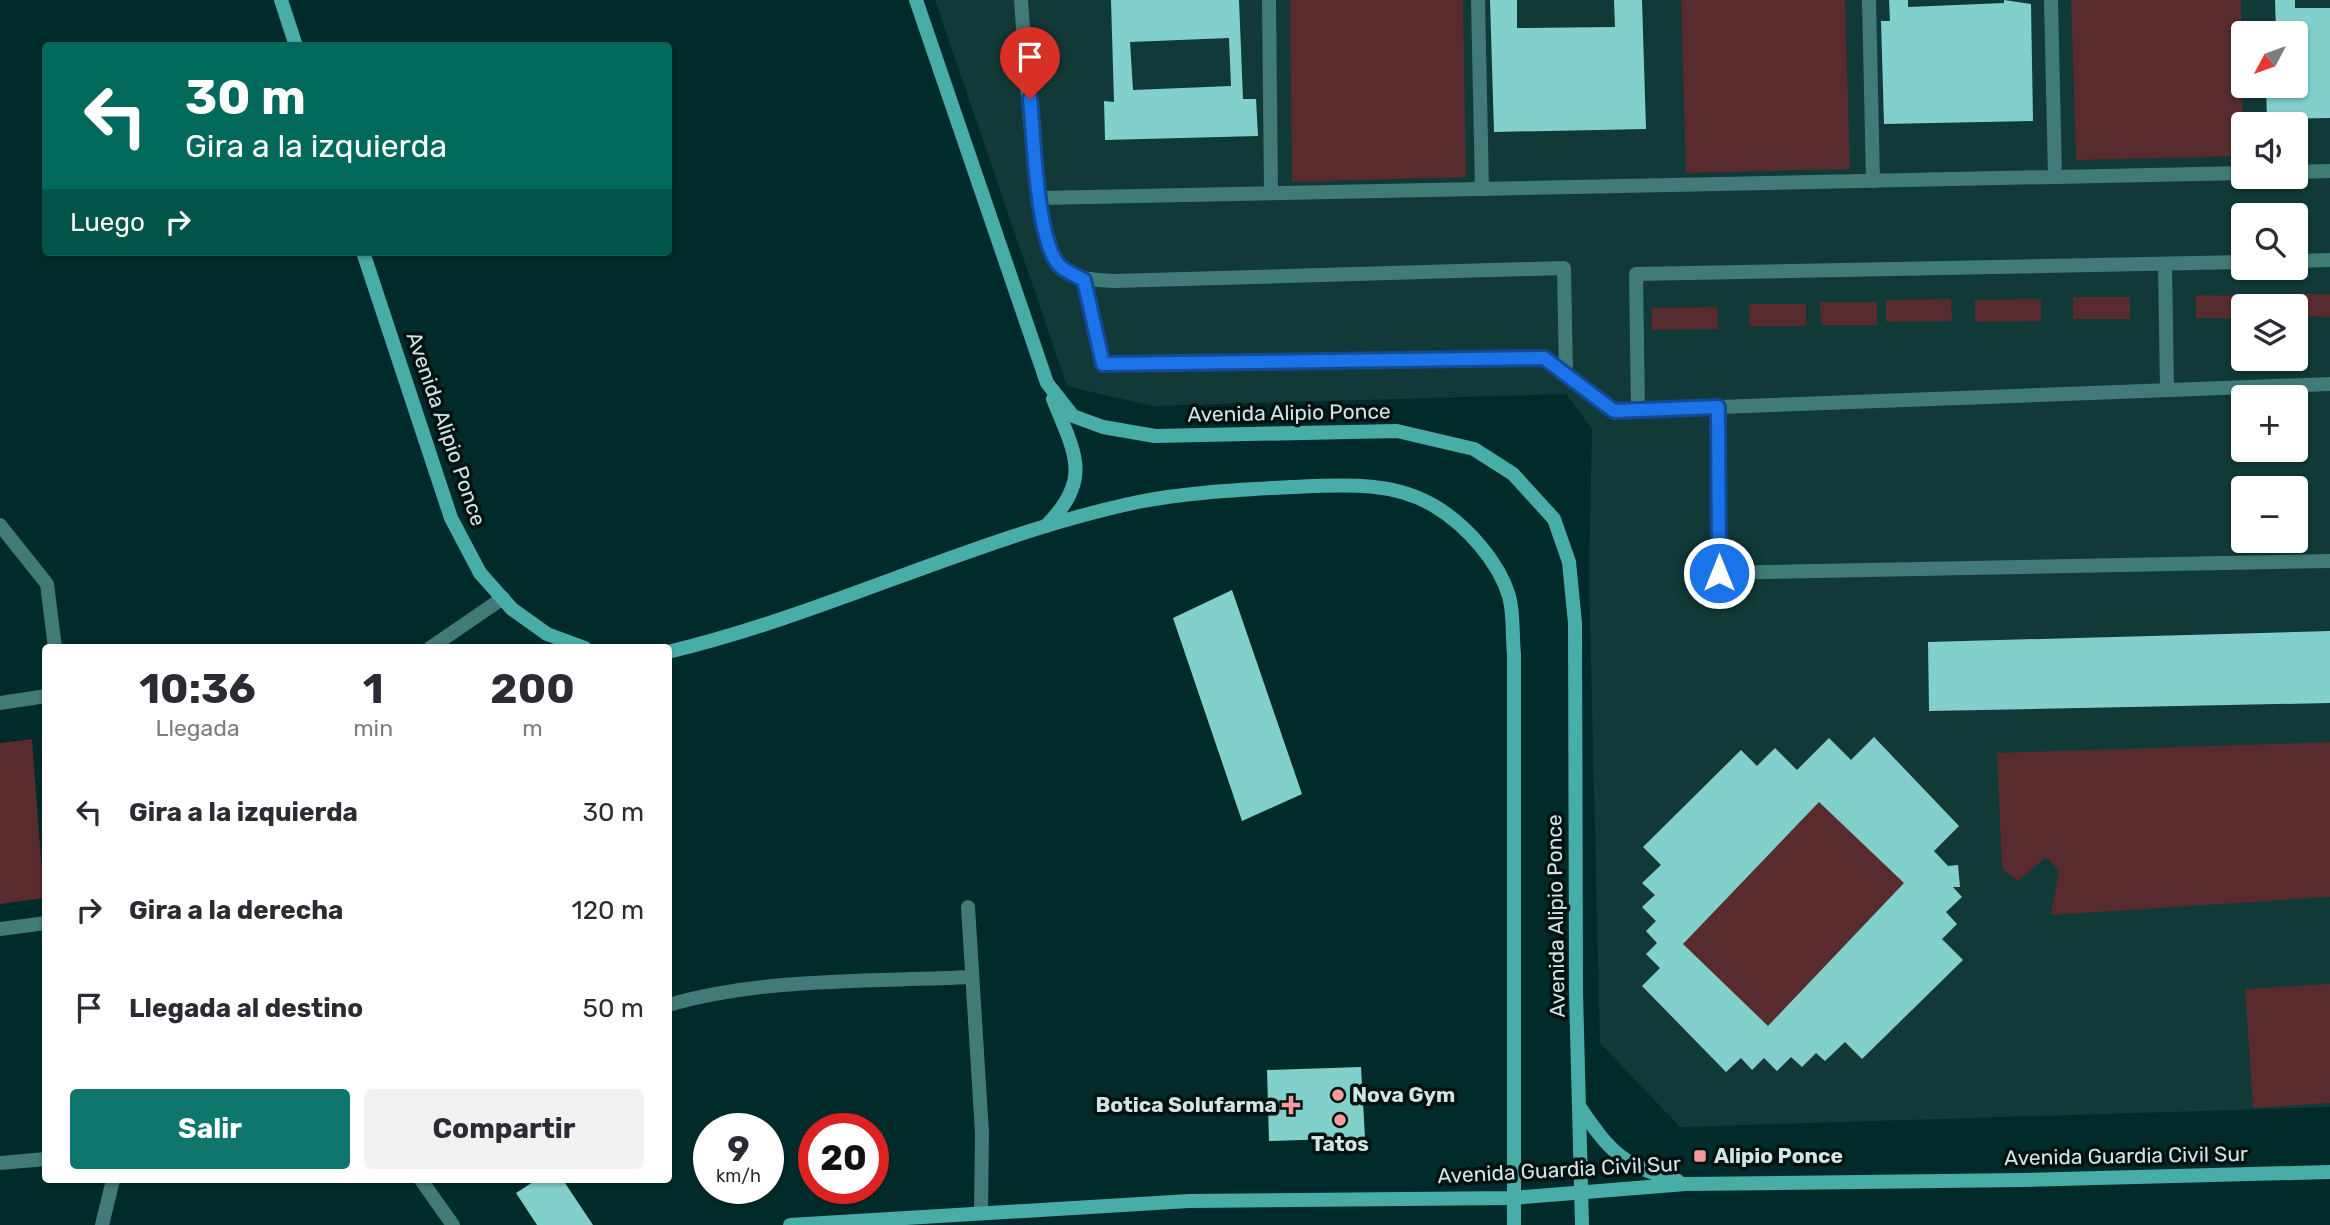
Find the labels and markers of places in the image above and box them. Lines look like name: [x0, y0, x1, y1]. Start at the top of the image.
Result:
pin: [1000, 27, 1060, 99]
place label: Nova Gym: [1352, 1082, 1455, 1107]
marker: Nova Gym: [1330, 1087, 1346, 1103]
place label: Botica Solufarma: [1095, 1092, 1277, 1117]
marker: Botica Solufarma: [1283, 1097, 1299, 1113]
marker: Tatos: [1332, 1112, 1348, 1128]
place label: Tatos: [1311, 1131, 1369, 1156]
place label: Alipio Ponce: [1714, 1143, 1843, 1168]
marker: Alipio Ponce: [1692, 1148, 1708, 1164]

